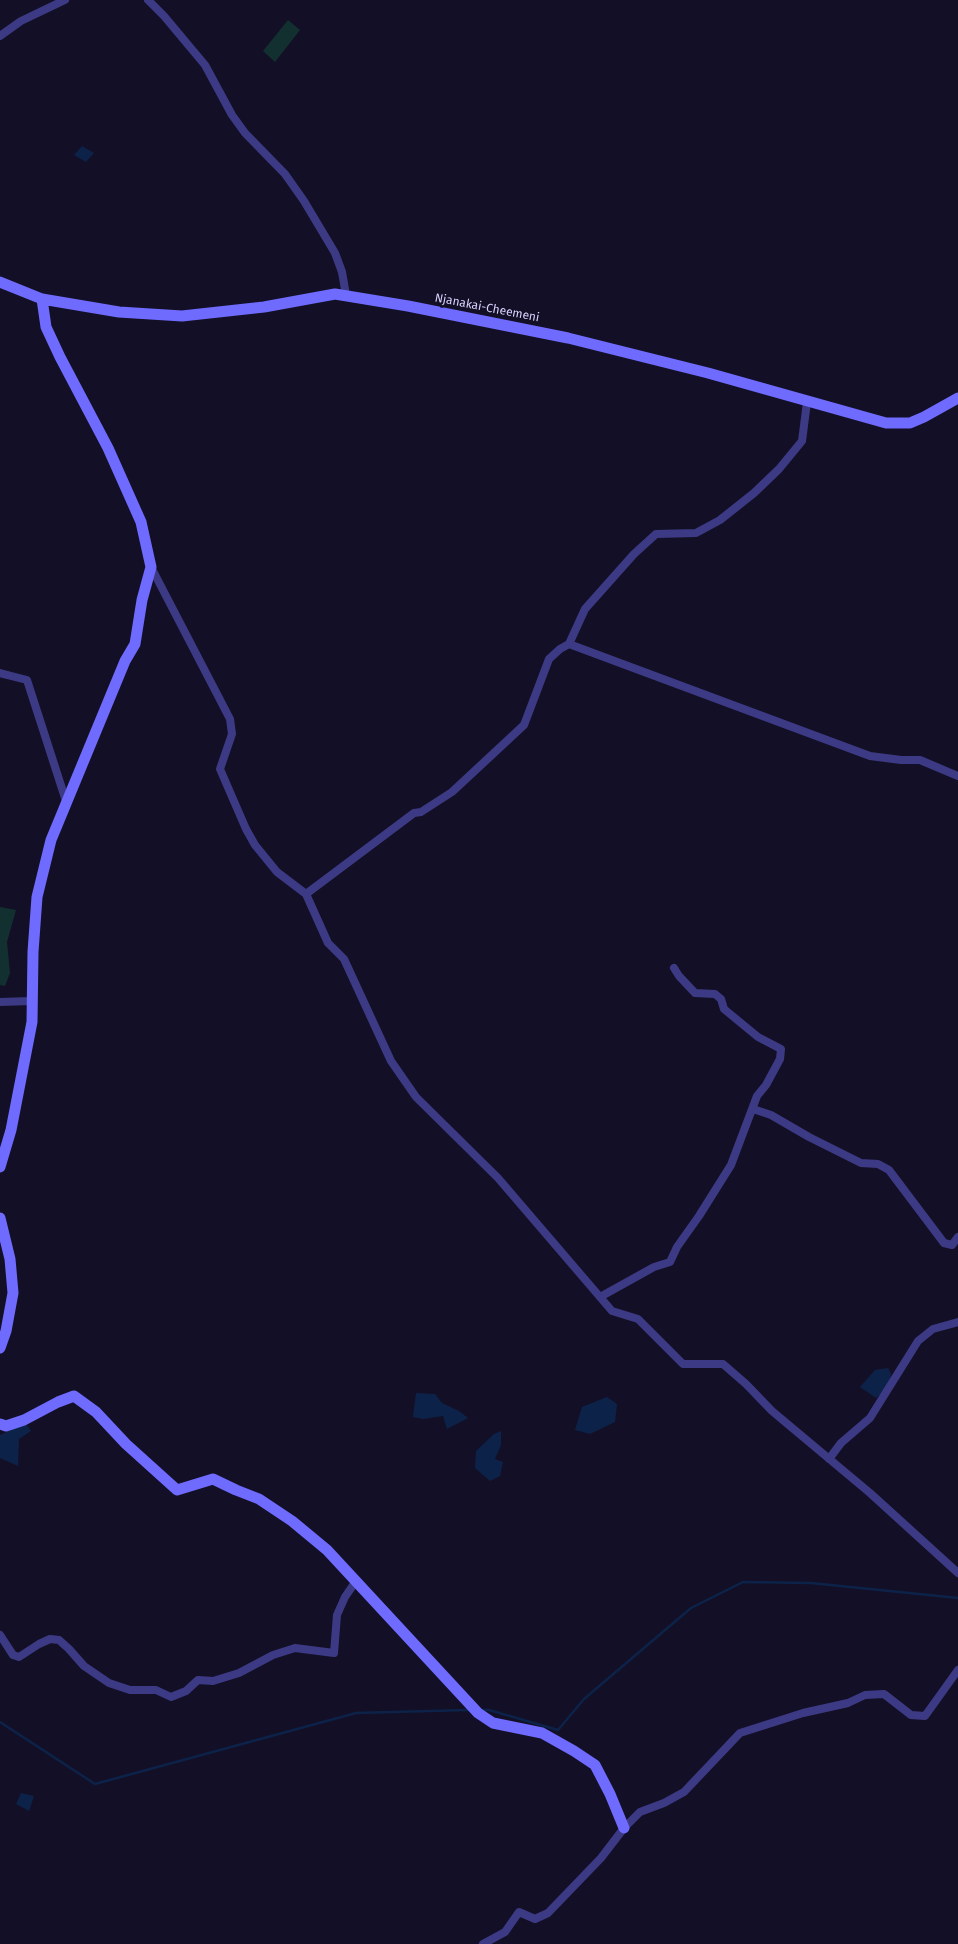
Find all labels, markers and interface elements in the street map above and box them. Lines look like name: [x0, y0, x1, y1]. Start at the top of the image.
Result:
street label: Njanakai-Cheemeni: [433, 291, 541, 325]

